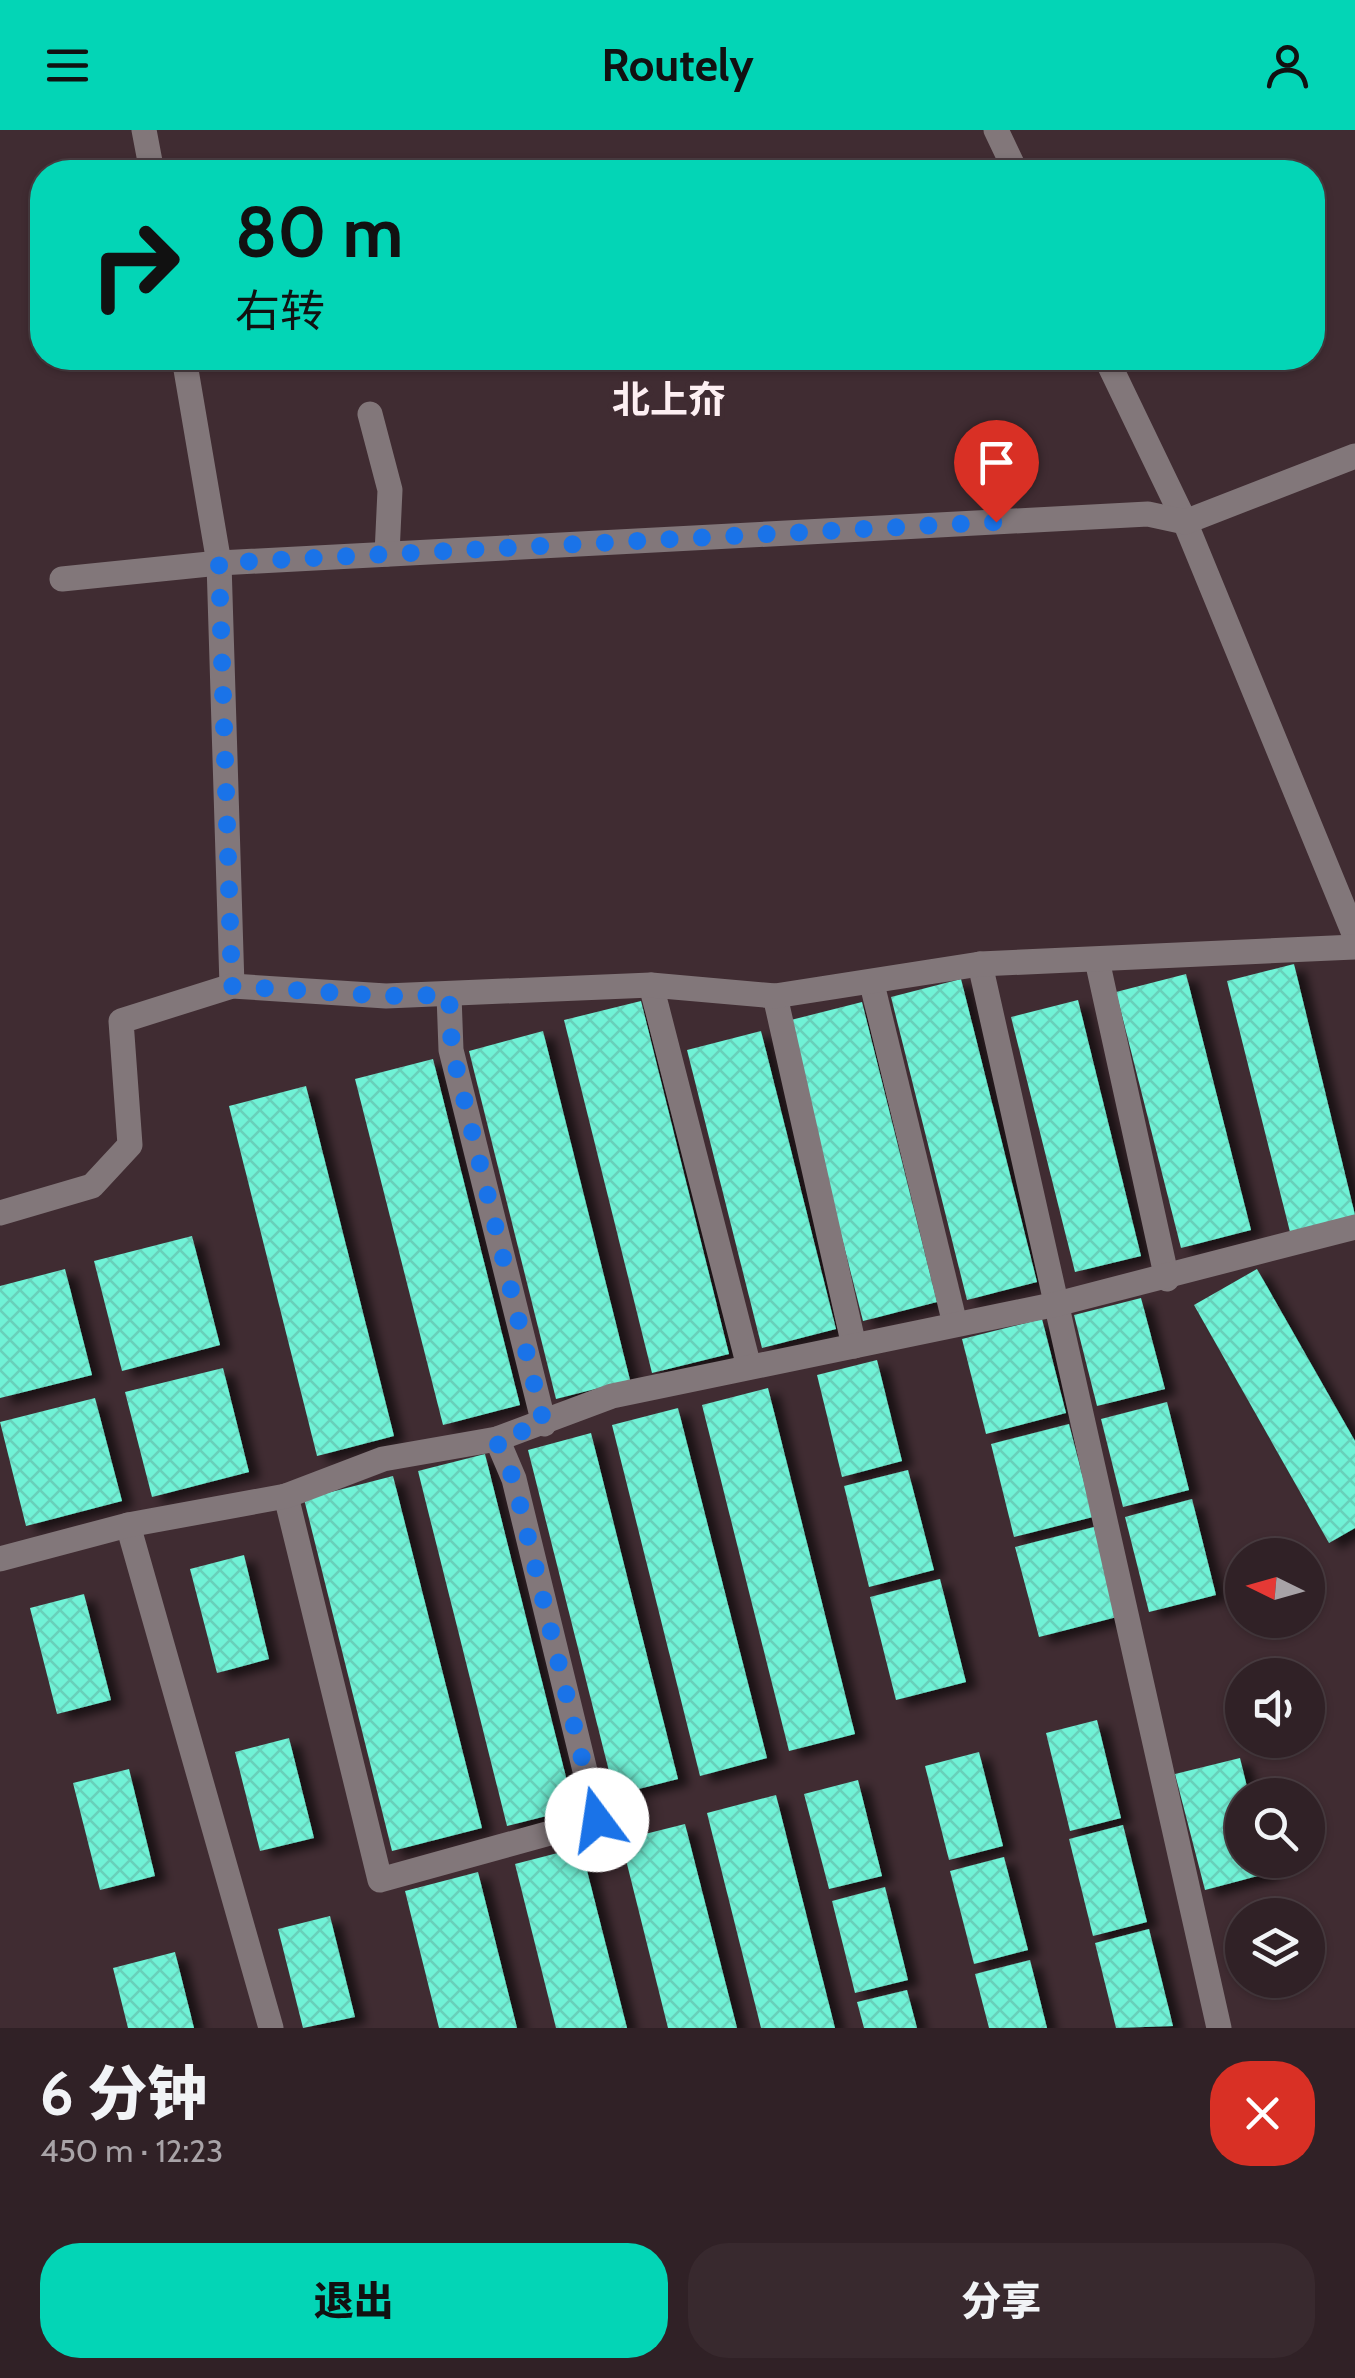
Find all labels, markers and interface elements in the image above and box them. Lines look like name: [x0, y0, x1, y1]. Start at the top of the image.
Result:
icon: menu: [40, 38, 95, 93]
text: Routely: [601, 38, 754, 92]
icon: person: [1260, 38, 1315, 93]
text: 80 m: [235, 189, 403, 275]
icon: right: [70, 200, 200, 330]
text: 右转: [235, 284, 325, 338]
district label: 北上夼: [612, 376, 726, 423]
pin: [954, 420, 1039, 523]
icon: arrive: [969, 435, 1024, 490]
north arrow: [1225, 1538, 1325, 1638]
map controls: [1225, 1538, 1325, 1998]
button: sound: [1225, 1658, 1325, 1758]
position arrow: [545, 1768, 649, 1872]
button: search: [1225, 1778, 1325, 1878]
button: layers: [1225, 1898, 1325, 1998]
text: 6 分钟: [40, 2057, 207, 2130]
button: close: [1210, 2061, 1315, 2166]
text: 450 m · 12:23: [40, 2131, 223, 2170]
button: 退出: [40, 2243, 668, 2358]
button: 分享: [688, 2243, 1315, 2358]

